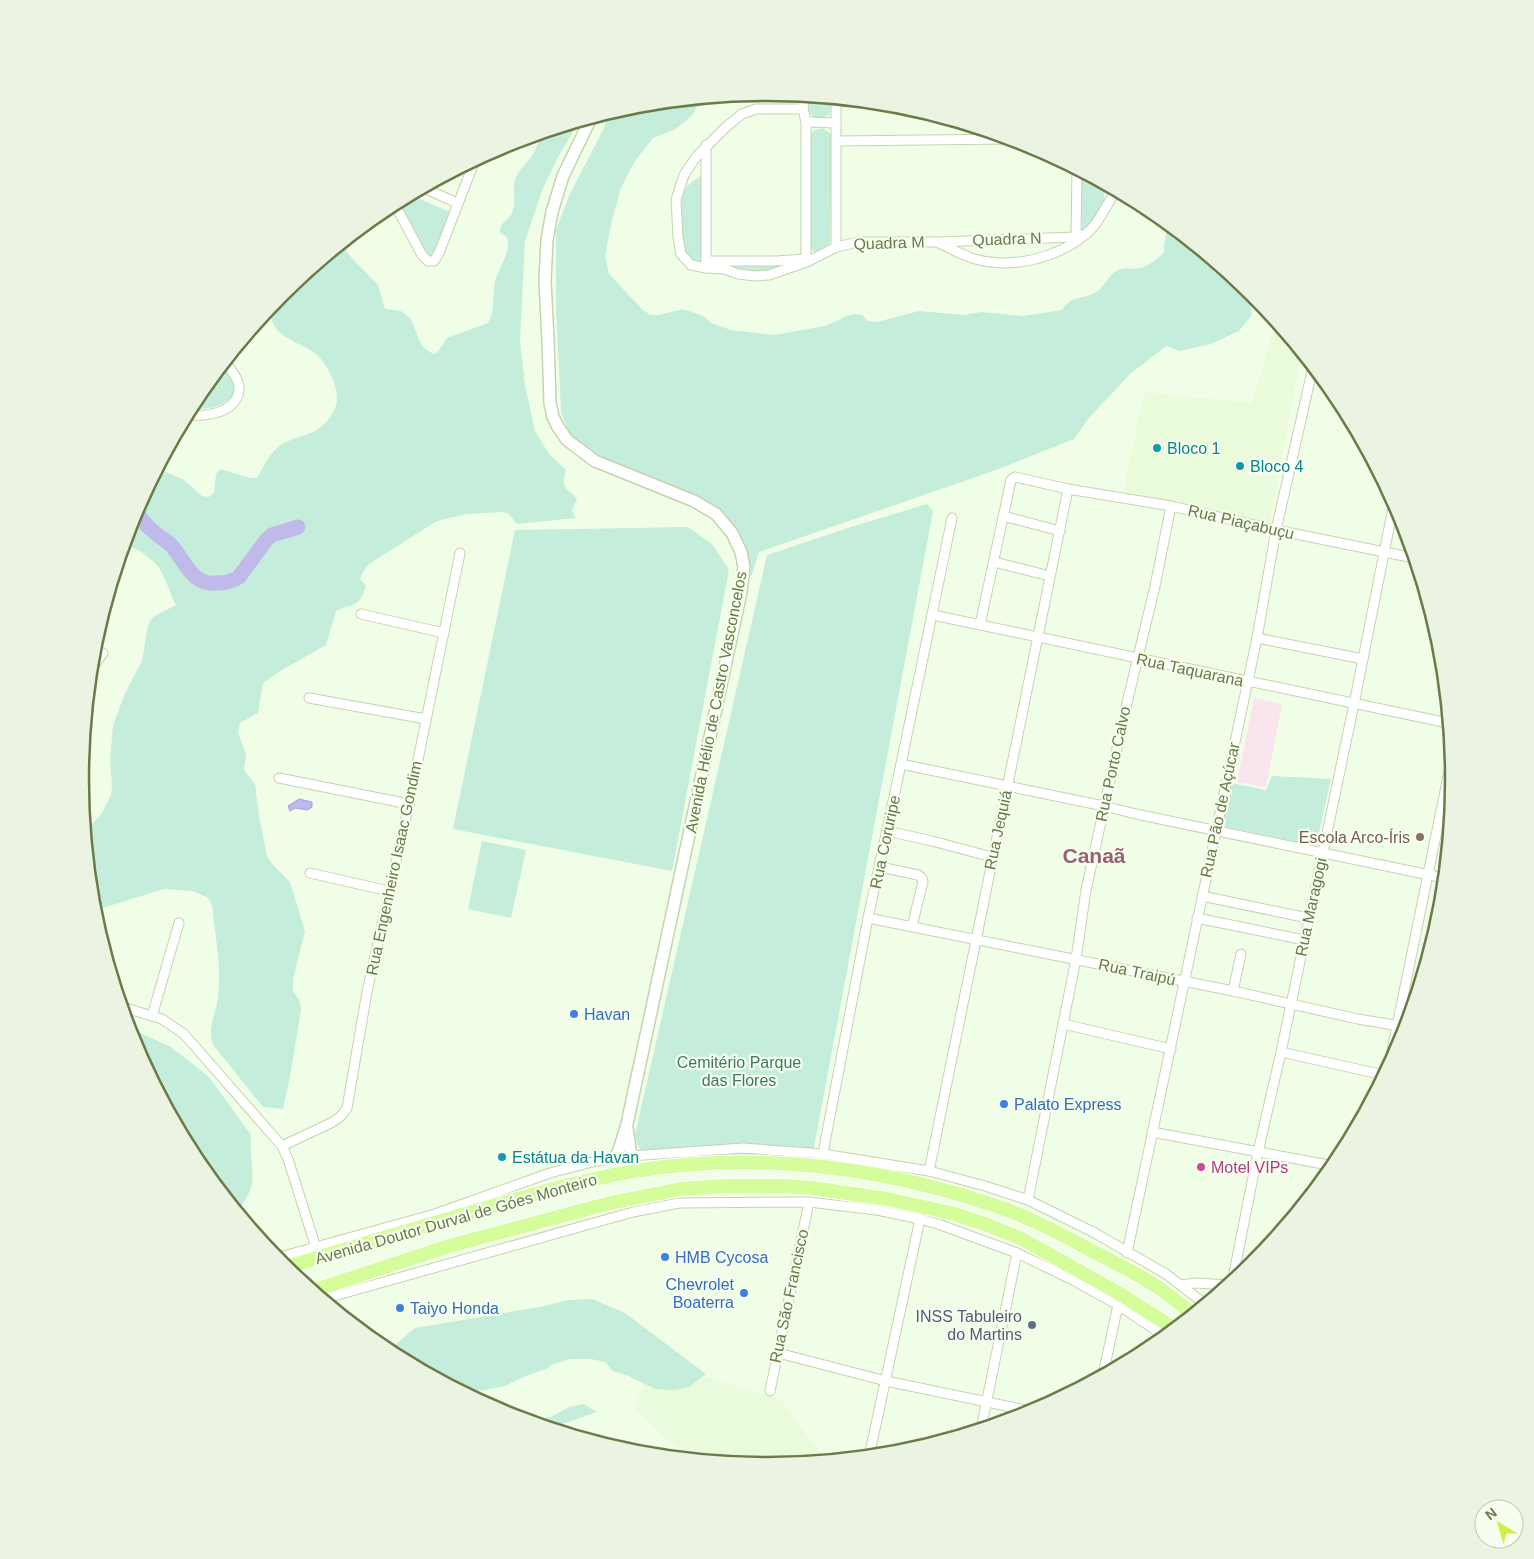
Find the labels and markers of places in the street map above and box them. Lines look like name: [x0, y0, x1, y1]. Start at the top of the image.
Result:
place label: Bloco 1: [1167, 440, 1220, 457]
marker: Bloco 1: [1151, 442, 1163, 454]
place label: Bloco 4: [1250, 458, 1303, 475]
marker: Bloco 4: [1234, 460, 1246, 472]
place label: Escola Arco-Íris: [1299, 828, 1410, 846]
marker: Escola Arco-Íris: [1414, 831, 1426, 843]
place label: Havan: [584, 1006, 630, 1023]
marker: Havan: [568, 1008, 580, 1020]
place label: Palato Express: [1014, 1096, 1122, 1113]
marker: Palato Express: [998, 1098, 1010, 1110]
place label: Estátua da Havan: [512, 1149, 639, 1166]
marker: Estátua da Havan: [496, 1151, 508, 1163]
place label: Motel VIPs: [1211, 1159, 1288, 1176]
marker: Motel VIPs: [1195, 1161, 1207, 1173]
place label: HMB Cycosa: [675, 1249, 768, 1266]
marker: HMB Cycosa: [659, 1251, 671, 1263]
place label: Chevrolet Boaterra: [666, 1276, 735, 1311]
marker: Chevrolet Boaterra: [738, 1287, 750, 1299]
place label: Taiyo Honda: [410, 1300, 499, 1317]
marker: Taiyo Honda: [394, 1302, 406, 1314]
place label: INSS Tabuleiro do Martins: [916, 1308, 1022, 1343]
marker: INSS Tabuleiro do Martins: [1026, 1319, 1038, 1331]

